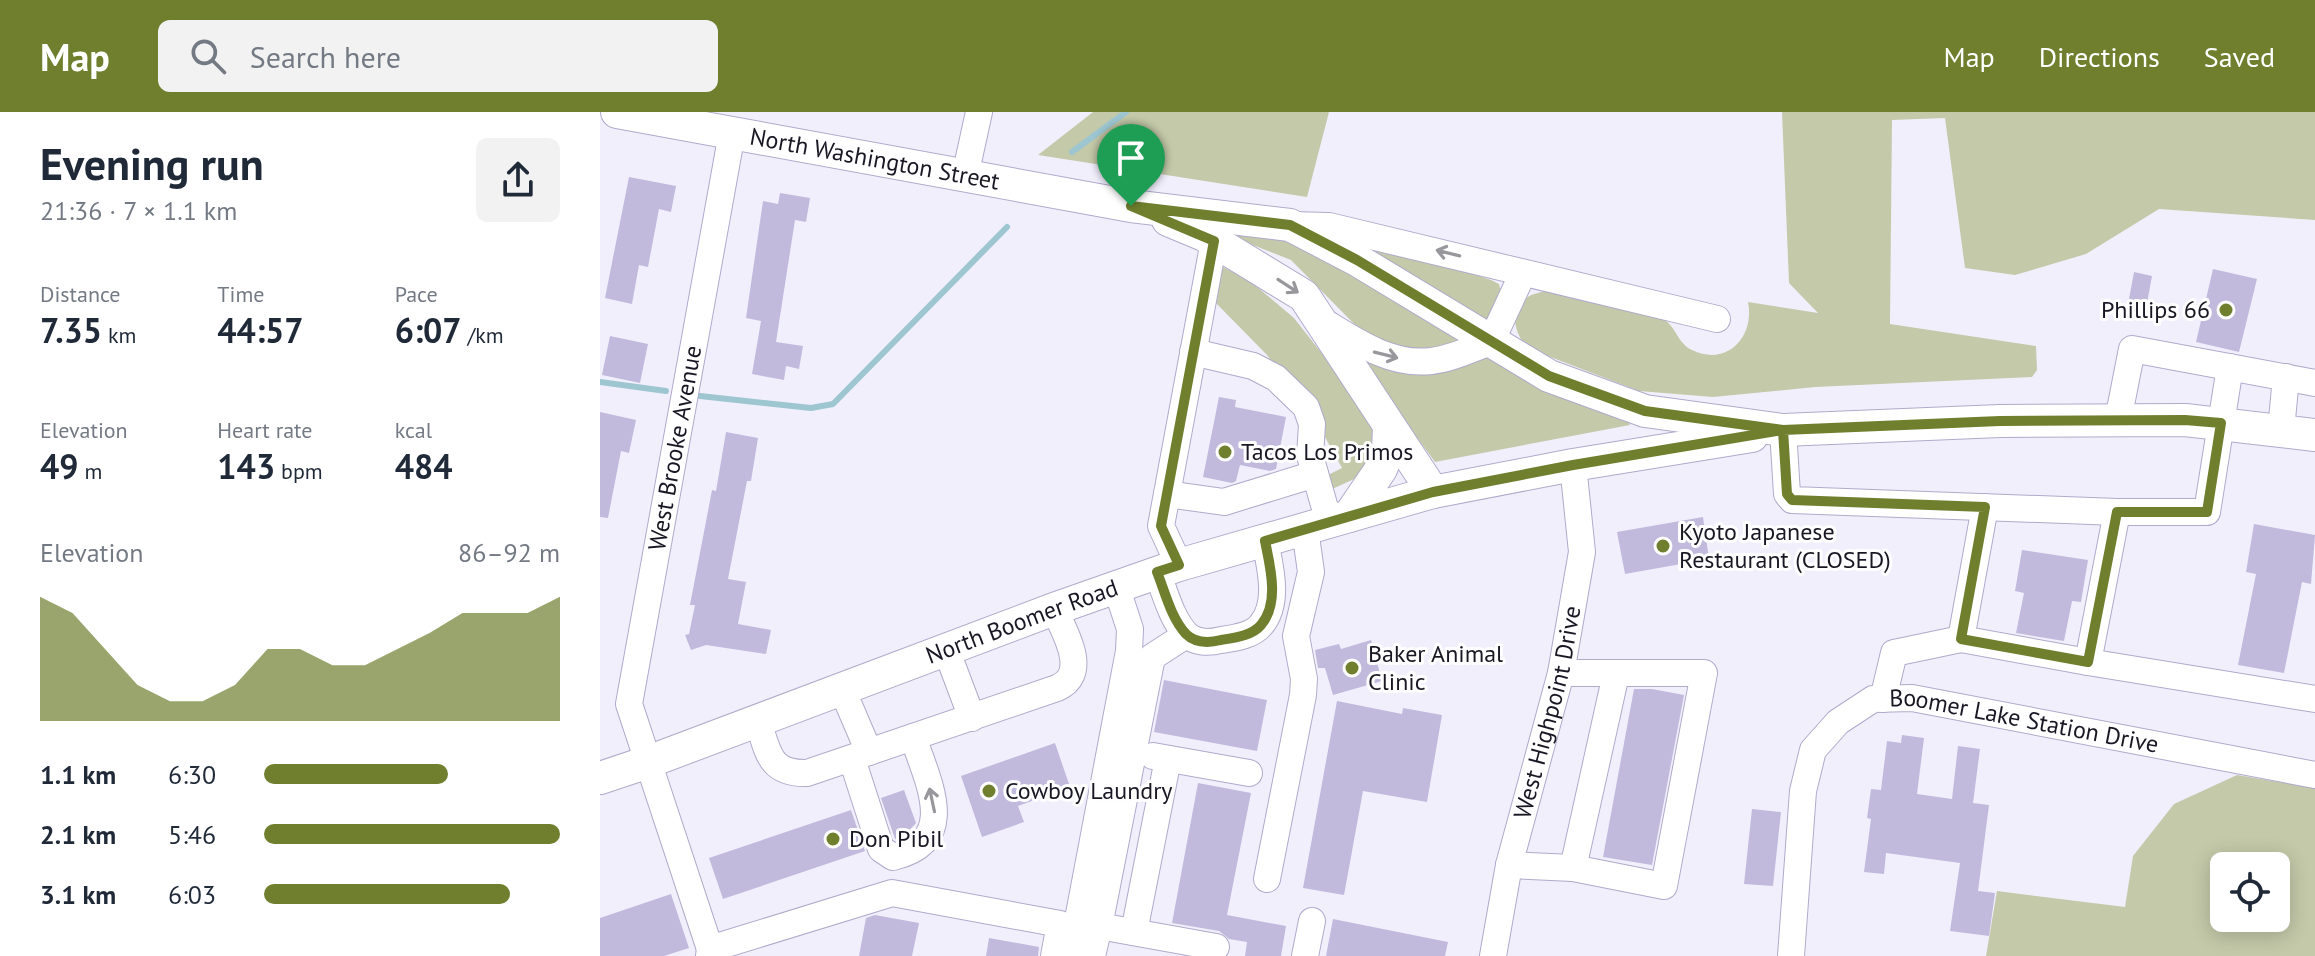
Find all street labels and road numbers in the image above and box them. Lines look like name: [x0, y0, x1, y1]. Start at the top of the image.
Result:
street label: North Washington Street: [747, 121, 1002, 197]
street label: West Brooke Avenue: [641, 343, 708, 553]
street label: North Boomer Road: [921, 572, 1122, 671]
street label: West Highpoint Drive: [1506, 603, 1587, 822]
street label: Boomer Lake Station Drive: [1889, 682, 2161, 760]

